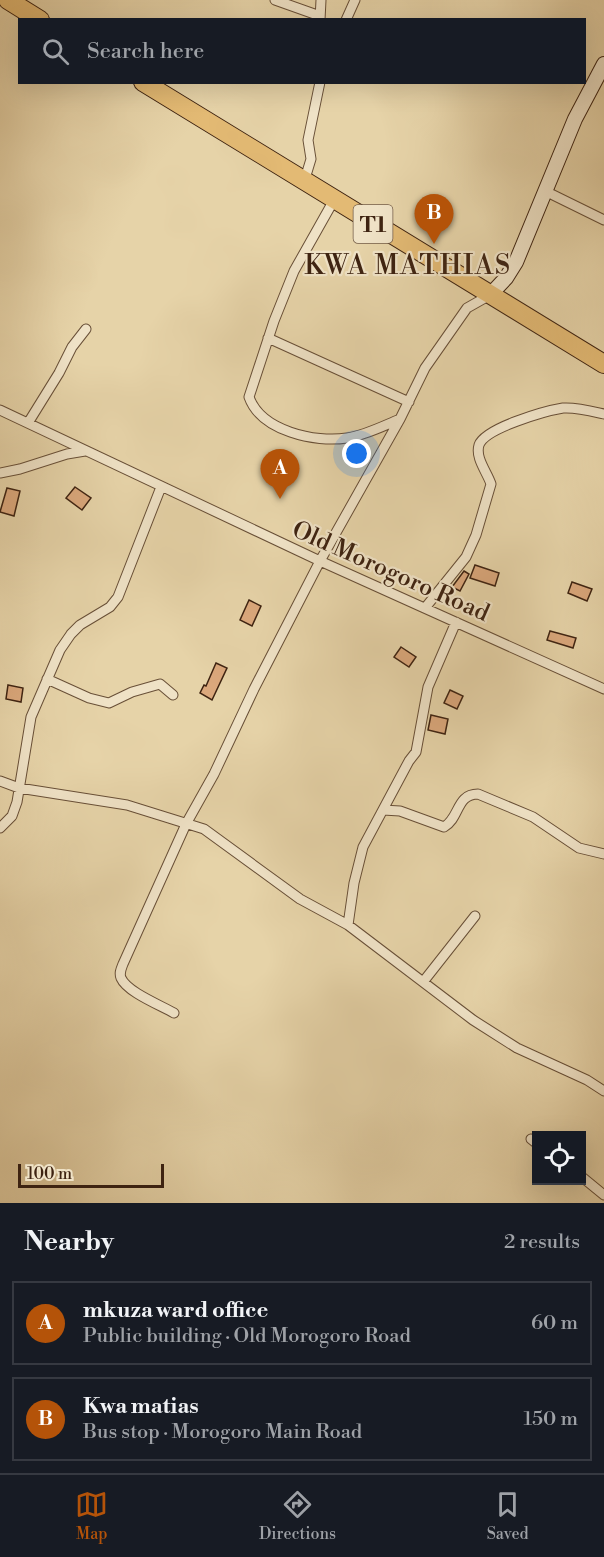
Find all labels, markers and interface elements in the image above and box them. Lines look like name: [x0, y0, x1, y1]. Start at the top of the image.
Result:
search box: [18, 18, 586, 84]
icon: search: [39, 35, 72, 68]
text: Search here: [87, 38, 204, 65]
pin: B: [414, 194, 454, 244]
road number: T1: [354, 205, 392, 243]
district label: KWA MATHIAS: [304, 249, 512, 283]
your location: [342, 439, 371, 468]
pin: A: [260, 450, 300, 499]
street label: Old Morogoro Road: [287, 515, 494, 629]
map controls: [532, 1131, 586, 1185]
button: locate: [532, 1131, 586, 1185]
scale bar: [18, 1161, 164, 1188]
text: 100 m: [27, 1164, 72, 1184]
text: Nearby: [24, 1226, 114, 1258]
text: 2 results: [504, 1230, 580, 1255]
text: mkuza ward office: [83, 1297, 268, 1324]
text: A: [38, 1311, 53, 1336]
text: 60 m: [531, 1311, 578, 1336]
text: Public building · Old Morogoro Road: [83, 1324, 411, 1349]
text: Kwa matias: [83, 1393, 199, 1420]
text: B: [38, 1407, 53, 1432]
text: 150 m: [523, 1407, 578, 1432]
text: Bus stop · Morogoro Main Road: [83, 1420, 362, 1445]
tab: Map: [75, 1488, 108, 1544]
tab: Directions: [259, 1488, 336, 1544]
tab: Saved: [487, 1488, 529, 1544]

